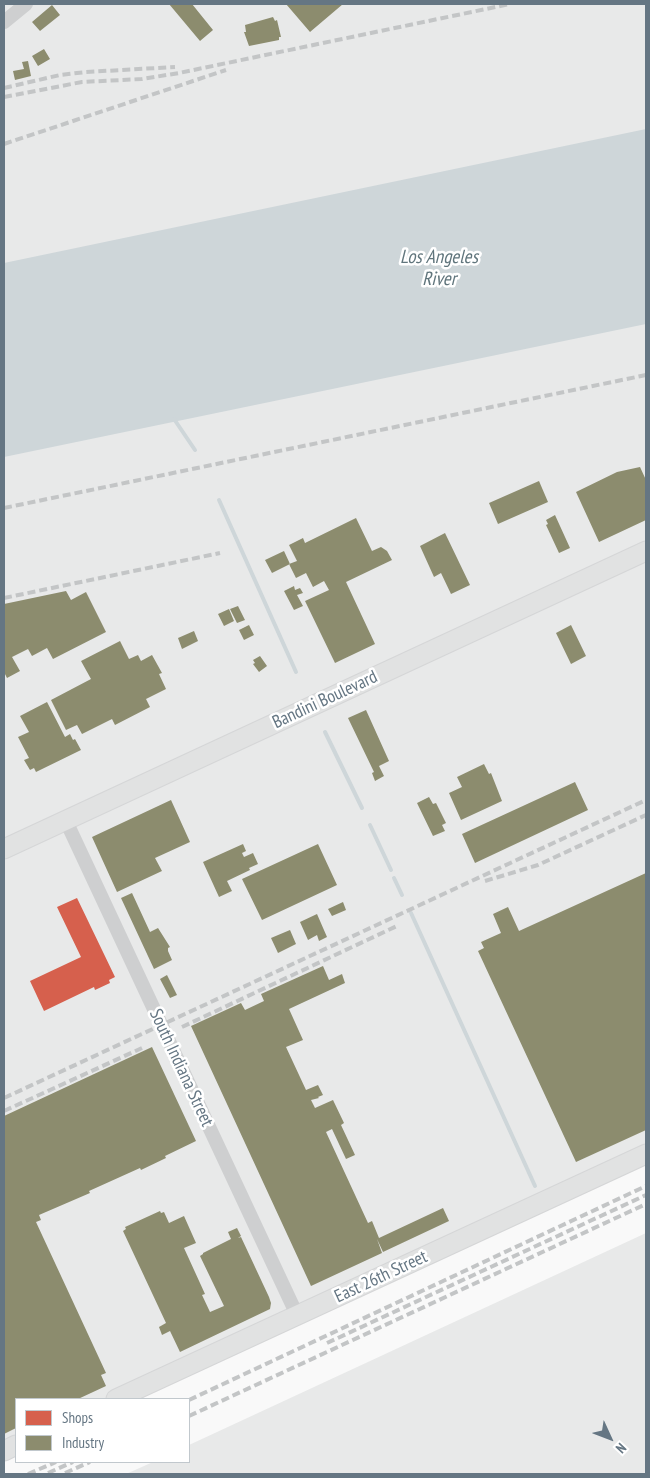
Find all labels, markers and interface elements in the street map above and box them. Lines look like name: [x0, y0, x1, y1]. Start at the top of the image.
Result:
water label: Los Angeles River: [400, 247, 478, 291]
street label: Bandini Boulevard: [269, 666, 381, 734]
street label: South Indiana Street: [144, 1006, 218, 1130]
street label: East 26th Street: [331, 1246, 431, 1308]
legend: [15, 1398, 190, 1463]
text: Shops: [62, 1408, 93, 1427]
north arrow: [585, 1413, 635, 1463]
text: Industry: [62, 1433, 104, 1452]
text: N: [612, 1439, 630, 1457]

